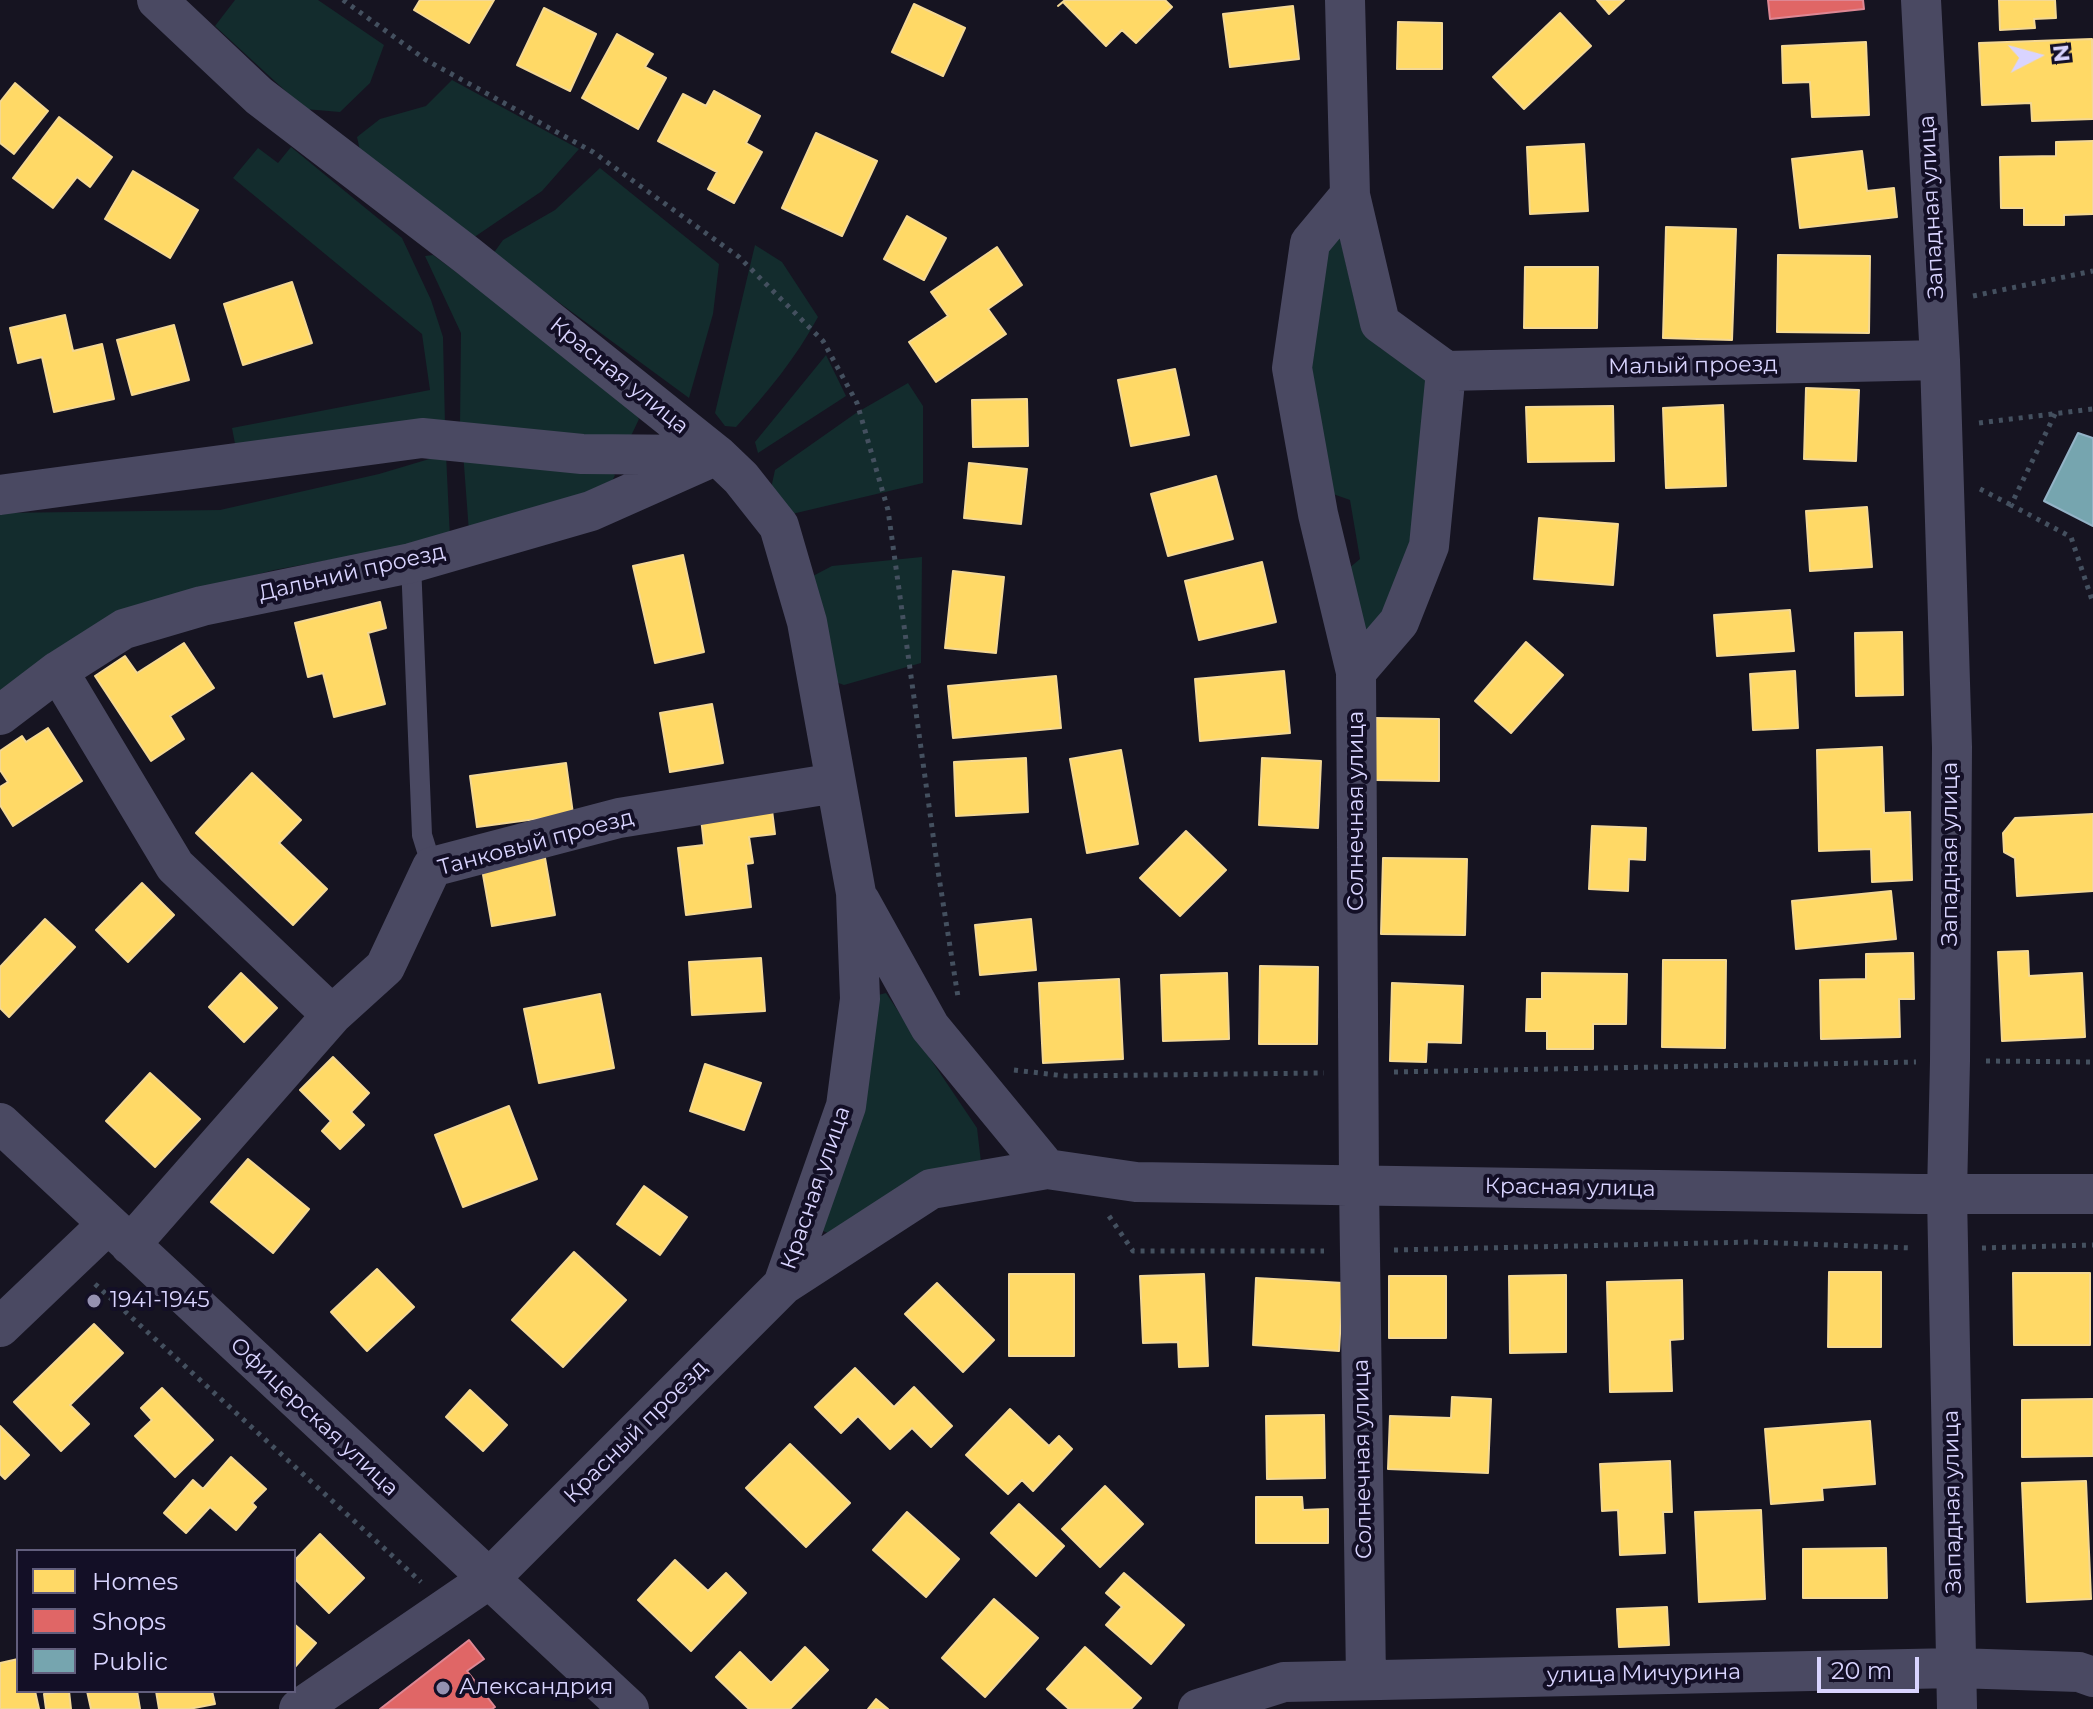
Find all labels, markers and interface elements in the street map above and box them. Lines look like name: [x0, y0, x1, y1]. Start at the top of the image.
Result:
north arrow: [1997, 16, 2077, 96]
text: N: [2047, 43, 2076, 64]
street label: Западная улица: [1914, 114, 1950, 300]
street label: Красная улица: [544, 312, 694, 440]
street label: Малый проезд: [1608, 351, 1778, 381]
street label: Дальний проезд: [256, 539, 448, 607]
street label: Солнечная улица: [1344, 711, 1370, 911]
street label: Западная улица: [1938, 762, 1964, 946]
street label: Танковый проезд: [435, 804, 637, 882]
street label: Красная улица: [776, 1103, 856, 1273]
street label: Красная улица: [1484, 1173, 1656, 1203]
place label: 1941-1945: [110, 1288, 210, 1314]
marker: 1941-1945: [85, 1292, 103, 1310]
street label: Офицерская улица: [224, 1332, 404, 1502]
street label: Красный проезд: [559, 1355, 713, 1509]
street label: Солнечная улица: [1348, 1359, 1378, 1559]
street label: Западная улица: [1938, 1410, 1968, 1594]
legend: [16, 1549, 296, 1693]
text: Homes: [92, 1567, 178, 1596]
text: Shops: [92, 1607, 166, 1636]
scale bar: [1821, 1641, 1923, 1691]
text: Public: [92, 1647, 168, 1676]
text: 20 m: [1831, 1656, 1892, 1685]
street label: улица Мичурина: [1547, 1659, 1741, 1689]
place label: Александрия: [459, 1675, 613, 1701]
marker: Александрия: [434, 1679, 452, 1697]

